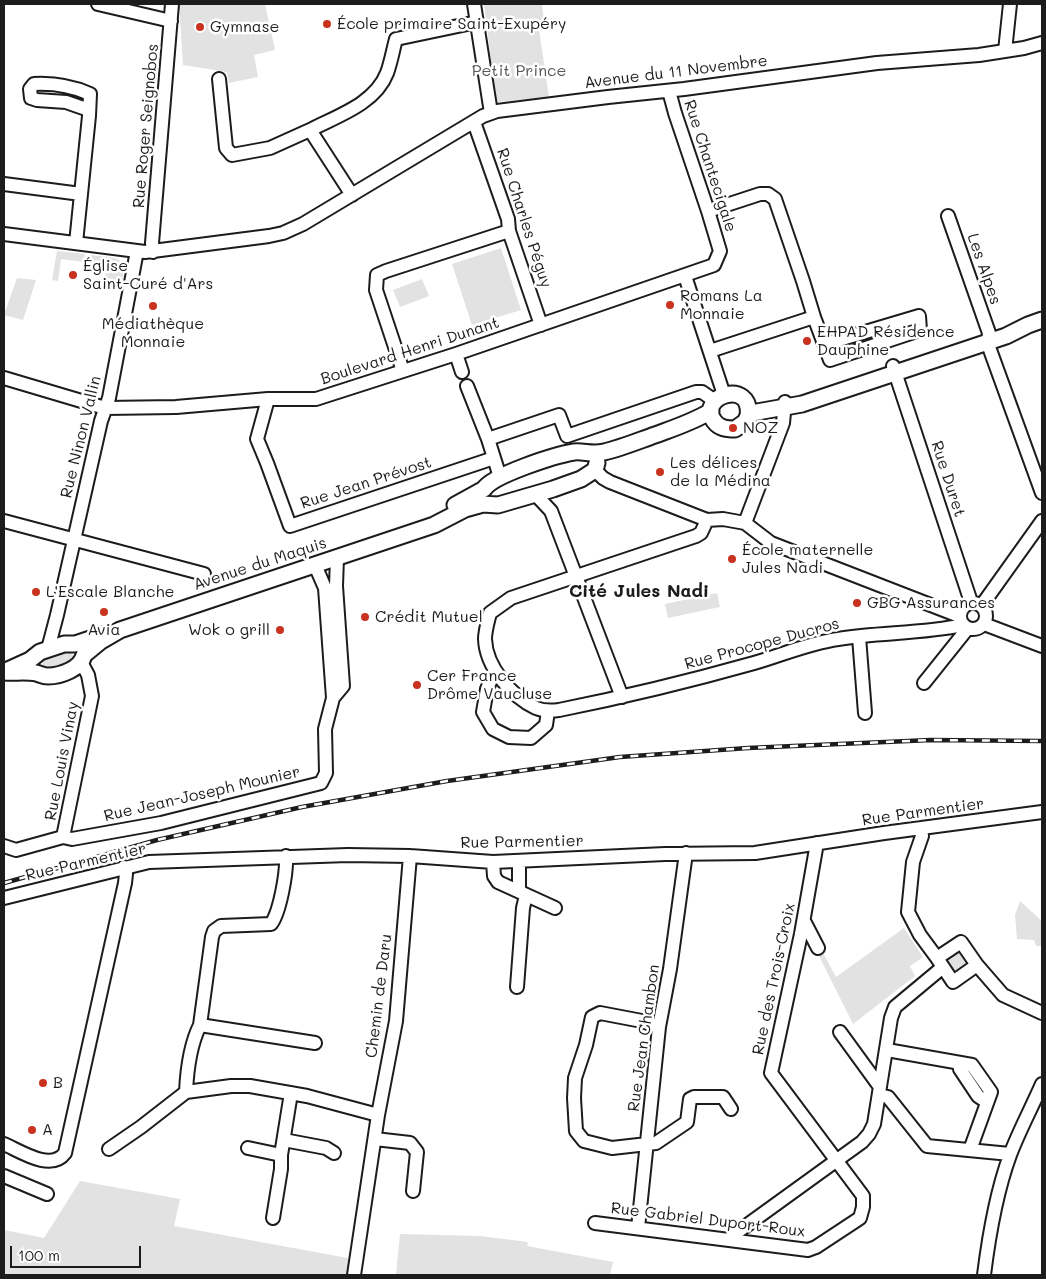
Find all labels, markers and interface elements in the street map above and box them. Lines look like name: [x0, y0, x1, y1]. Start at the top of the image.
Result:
place label: École primaire Saint-Exupéry: [337, 14, 566, 34]
place label: Gymnase: [210, 17, 279, 37]
marker: École primaire Saint-Exupéry: [321, 18, 333, 30]
marker: Gymnase: [194, 21, 206, 33]
street label: Rue Roger Seignobos: [129, 43, 163, 209]
street label: Avenue du 11 Novembre: [583, 51, 769, 93]
park label: Petit Prince: [472, 61, 566, 81]
street label: Rue Chantecigale: [680, 98, 740, 234]
street label: Rue Charles Péguy: [492, 146, 556, 290]
street label: Les Alpes: [963, 231, 1005, 307]
place label: Église Saint-Curé d'Ars: [83, 256, 213, 294]
marker: Église Saint-Curé d'Ars: [67, 269, 79, 281]
place label: Romans La Monnaie: [680, 286, 763, 324]
marker: Romans La Monnaie: [664, 299, 676, 311]
marker: Médiathèque Monnaie: [147, 300, 159, 312]
street label: Boulevard Henri Dunant: [318, 313, 502, 389]
place label: Médiathèque Monnaie: [102, 314, 204, 352]
place label: EHPAD Résidence Dauphine: [817, 322, 955, 360]
marker: EHPAD Résidence Dauphine: [801, 335, 813, 347]
street label: Rue Ninon Vallin: [57, 374, 105, 500]
place label: NOZ: [743, 418, 778, 438]
marker: NOZ: [727, 422, 739, 434]
street label: Rue Duret: [927, 439, 969, 519]
street label: Rue Jean Prévost: [298, 453, 434, 513]
place label: Les délices de la Médina: [670, 453, 771, 491]
marker: Les délices de la Médina: [654, 466, 666, 478]
street label: Avenue du Maquis: [191, 533, 329, 595]
place label: École maternelle Jules Nadi: [742, 540, 874, 578]
marker: École maternelle Jules Nadi: [726, 553, 738, 565]
district label: Cité Jules Nadi: [569, 580, 709, 602]
place label: L'Escale Blanche: [46, 582, 174, 602]
marker: L'Escale Blanche: [30, 586, 42, 598]
place label: GBG Assurances: [867, 593, 995, 613]
marker: GBG Assurances: [851, 597, 863, 609]
marker: Avia: [98, 606, 110, 618]
place label: Crédit Mutuel: [375, 607, 483, 627]
marker: Crédit Mutuel: [359, 611, 371, 623]
street label: Rue Procope Ducros: [682, 614, 842, 674]
place label: Avia: [88, 620, 120, 640]
place label: Wok o grill: [188, 620, 270, 640]
marker: Wok o grill: [274, 624, 286, 636]
place label: Cer France Drôme Vaucluse: [427, 666, 552, 704]
marker: Cer France Drôme Vaucluse: [411, 679, 423, 691]
street label: Rue Louis Vinay: [41, 700, 83, 822]
street label: Rue Jean-Joseph Mounier: [102, 762, 302, 826]
street label: Rue Parmentier: [861, 794, 985, 830]
street label: Rue Parmentier: [460, 831, 584, 853]
street label: Rue Parmentier: [24, 839, 148, 885]
street label: Rue des Trois-Croix: [749, 901, 799, 1057]
street label: Chemin de Daru: [362, 933, 396, 1059]
street label: Rue Jean Chambon: [624, 963, 664, 1113]
place label: B: [53, 1073, 63, 1093]
marker: B: [37, 1077, 49, 1089]
place label: A: [42, 1120, 53, 1140]
marker: A: [26, 1124, 38, 1136]
street label: Rue Gabriel Duport-Roux: [610, 1199, 806, 1241]
scale bar: [12, 1236, 144, 1268]
text: 100 m: [18, 1245, 60, 1265]

